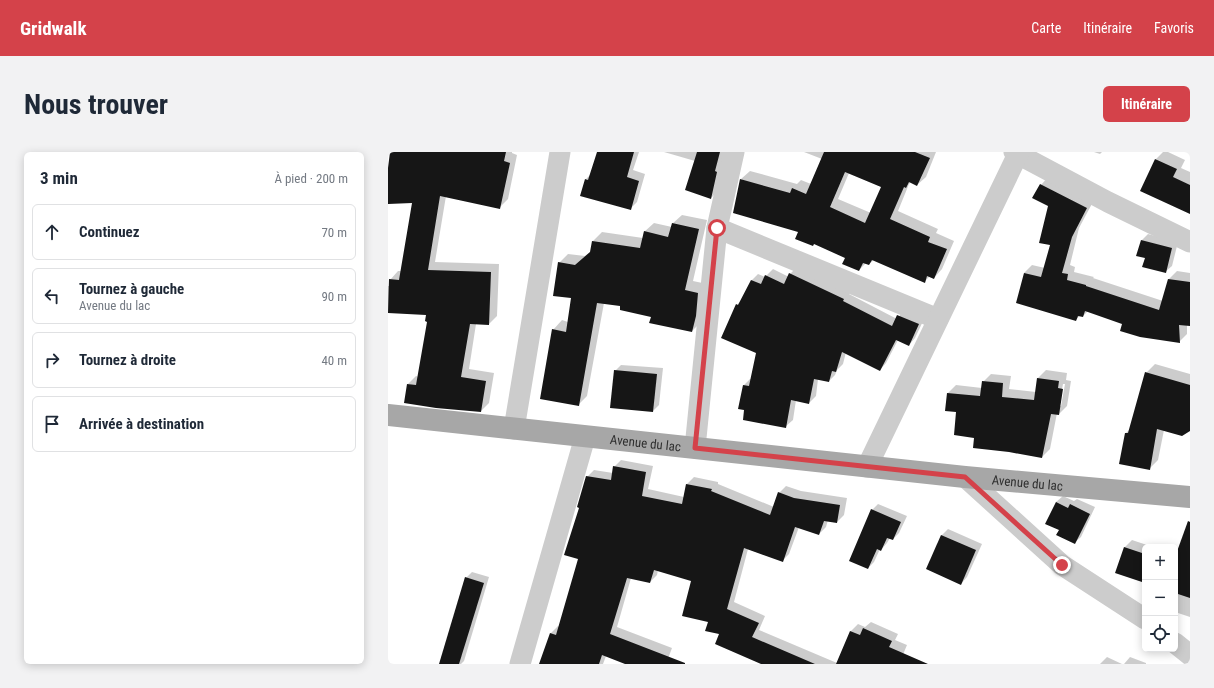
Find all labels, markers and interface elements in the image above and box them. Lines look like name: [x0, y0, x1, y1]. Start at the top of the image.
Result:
text: Gridwalk: [20, 17, 86, 40]
text: Carte: [1031, 20, 1061, 36]
text: Itinéraire: [1083, 20, 1132, 36]
text: Favoris: [1154, 20, 1194, 36]
button: Itinéraire: [1103, 86, 1190, 122]
text: Nous trouver: [24, 88, 168, 121]
text: 3 min: [40, 168, 78, 188]
text: À pied · 200 m: [274, 171, 348, 186]
route start: [708, 219, 726, 237]
icon: ahead: [41, 221, 63, 243]
text: Continuez: [79, 223, 140, 241]
text: 70 m: [321, 225, 347, 240]
text: Tournez à gauche: [79, 280, 184, 298]
icon: left: [41, 285, 63, 307]
text: 90 m: [321, 289, 347, 304]
text: Avenue du lac: [79, 298, 150, 313]
icon: right: [41, 349, 63, 371]
text: Tournez à droite: [79, 351, 176, 369]
text: 40 m: [321, 353, 347, 368]
icon: arrive: [41, 413, 63, 435]
text: Arrivée à destination: [79, 415, 204, 433]
street label: Avenue du lac: [609, 432, 682, 454]
street label: Avenue du lac: [991, 472, 1064, 494]
map controls: [1142, 544, 1178, 652]
button: +: [1142, 544, 1178, 580]
route end: [1053, 556, 1071, 574]
button: −: [1142, 580, 1178, 616]
button: locate: [1142, 616, 1178, 652]

